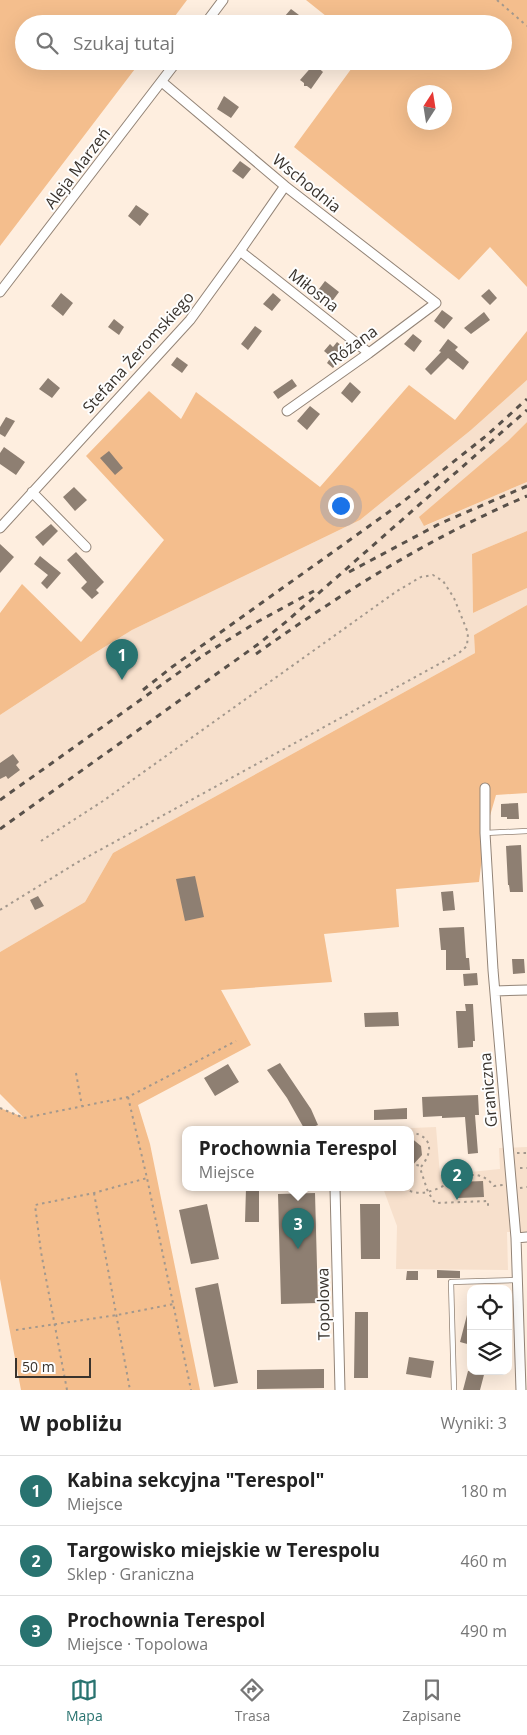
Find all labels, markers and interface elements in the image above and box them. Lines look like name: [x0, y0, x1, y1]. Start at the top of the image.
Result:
search box: [15, 15, 512, 70]
icon: search: [33, 29, 61, 57]
text: Szukaj tutaj: [73, 30, 175, 56]
north arrow: [407, 85, 452, 130]
street label: Aleja Marzeń: [39, 123, 115, 213]
street label: Wschodnia: [268, 149, 346, 217]
street label: Miłosna: [284, 263, 344, 317]
street label: Stefana Żeromskiego: [77, 286, 199, 418]
street label: Różana: [324, 320, 382, 370]
your location: [328, 493, 354, 519]
pin: 1: [106, 639, 138, 680]
street label: Graniczna: [474, 1052, 502, 1128]
popup: [182, 1126, 414, 1191]
text: Prochownia Terespol: [199, 1135, 397, 1161]
pin: 2: [441, 1159, 473, 1200]
text: Miejsce: [199, 1161, 255, 1183]
pin: 3: [282, 1208, 314, 1249]
street label: Topolowa: [311, 1267, 335, 1341]
map controls: [467, 1285, 512, 1375]
button: locate: [467, 1285, 512, 1330]
button: layers: [467, 1330, 512, 1375]
scale bar: [15, 1355, 91, 1378]
text: 50 m: [22, 1357, 55, 1376]
text: W pobliżu: [20, 1409, 122, 1437]
text: Wyniki: 3: [440, 1412, 507, 1434]
text: Kabina sekcyjna "Terespol": [67, 1467, 325, 1493]
text: 1: [31, 1480, 41, 1502]
text: 180 m: [461, 1480, 507, 1502]
text: Miejsce: [67, 1493, 123, 1515]
text: Targowisko miejskie w Terespolu: [67, 1537, 380, 1563]
text: 2: [31, 1550, 41, 1572]
text: 460 m: [461, 1550, 507, 1572]
text: Sklep · Graniczna: [67, 1563, 194, 1585]
text: Prochownia Terespol: [67, 1607, 265, 1633]
text: 3: [31, 1620, 41, 1642]
text: 490 m: [461, 1620, 507, 1642]
text: Miejsce · Topolowa: [67, 1633, 208, 1655]
tab: Mapa: [66, 1676, 103, 1725]
tab: Trasa: [235, 1676, 270, 1725]
tab: Zapisane: [402, 1676, 461, 1725]

